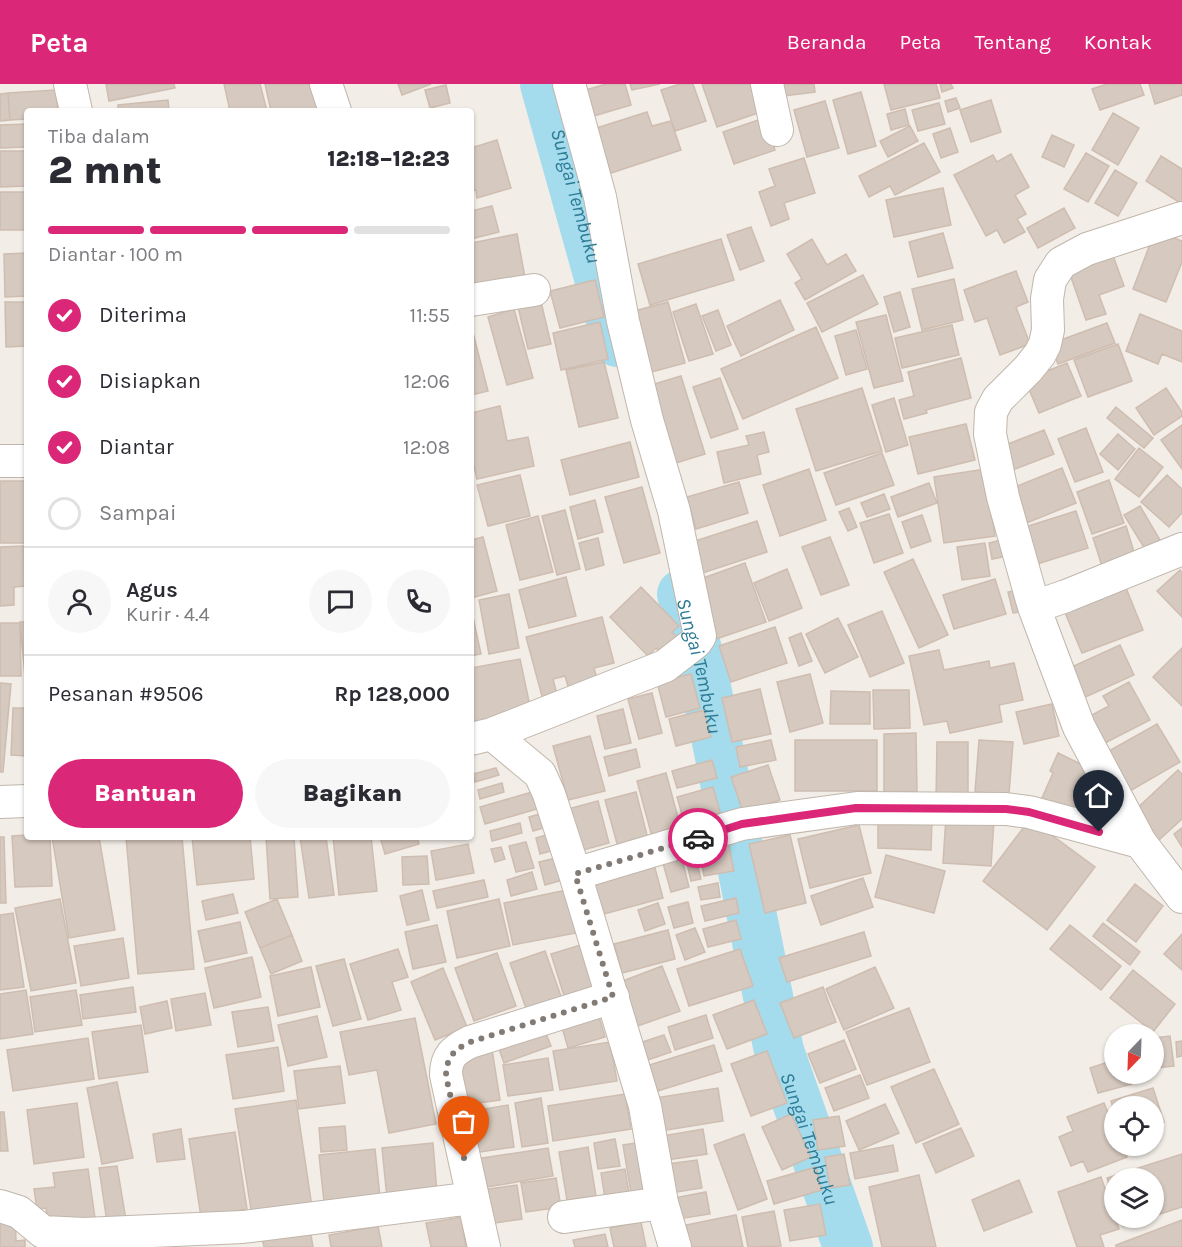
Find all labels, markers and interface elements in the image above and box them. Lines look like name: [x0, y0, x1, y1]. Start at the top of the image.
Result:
text: Peta: [30, 26, 89, 59]
text: Beranda: [787, 30, 867, 54]
text: Peta: [900, 30, 941, 54]
text: Tentang: [974, 30, 1051, 54]
text: Kontak: [1084, 30, 1152, 54]
text: Tiba dalam: [48, 125, 150, 148]
water label: Sungai Tembuku: [546, 126, 606, 266]
text: 12:18–12:23: [327, 146, 450, 172]
text: 2 mnt: [48, 147, 162, 193]
text: Diantar · 100 m: [48, 243, 183, 266]
icon: check: [48, 299, 81, 332]
text: Diterima: [99, 302, 187, 328]
text: 11:55: [410, 304, 450, 327]
icon: check: [48, 365, 81, 398]
text: Disiapkan: [99, 368, 201, 394]
text: 12:06: [404, 370, 450, 393]
icon: check: [48, 431, 81, 464]
text: Diantar: [99, 434, 174, 460]
text: 12:08: [403, 436, 450, 459]
text: Sampai: [99, 500, 177, 526]
button: person: [48, 570, 111, 633]
button: chat: [309, 570, 372, 633]
button: phone: [387, 570, 450, 633]
text: Agus: [126, 577, 178, 603]
water label: Sungai Tembuku: [672, 595, 727, 736]
text: Kurir · 4.4: [126, 603, 210, 626]
text: Pesanan #9506: [48, 681, 204, 707]
text: Rp 128,000: [334, 681, 450, 707]
button: Bantuan: [48, 759, 243, 828]
button: Bagikan: [255, 759, 450, 828]
pin: [1073, 770, 1124, 832]
icon: home: [1082, 779, 1115, 812]
courier: [668, 808, 728, 868]
icon: car: [682, 822, 715, 855]
north arrow: [1104, 1024, 1164, 1084]
map controls: [1104, 1024, 1164, 1228]
water label: Sungai Tembuku: [776, 1069, 844, 1208]
pin: [438, 1096, 489, 1158]
button: locate: [1104, 1096, 1164, 1156]
icon: bag: [447, 1105, 480, 1138]
button: layers: [1104, 1168, 1164, 1228]

